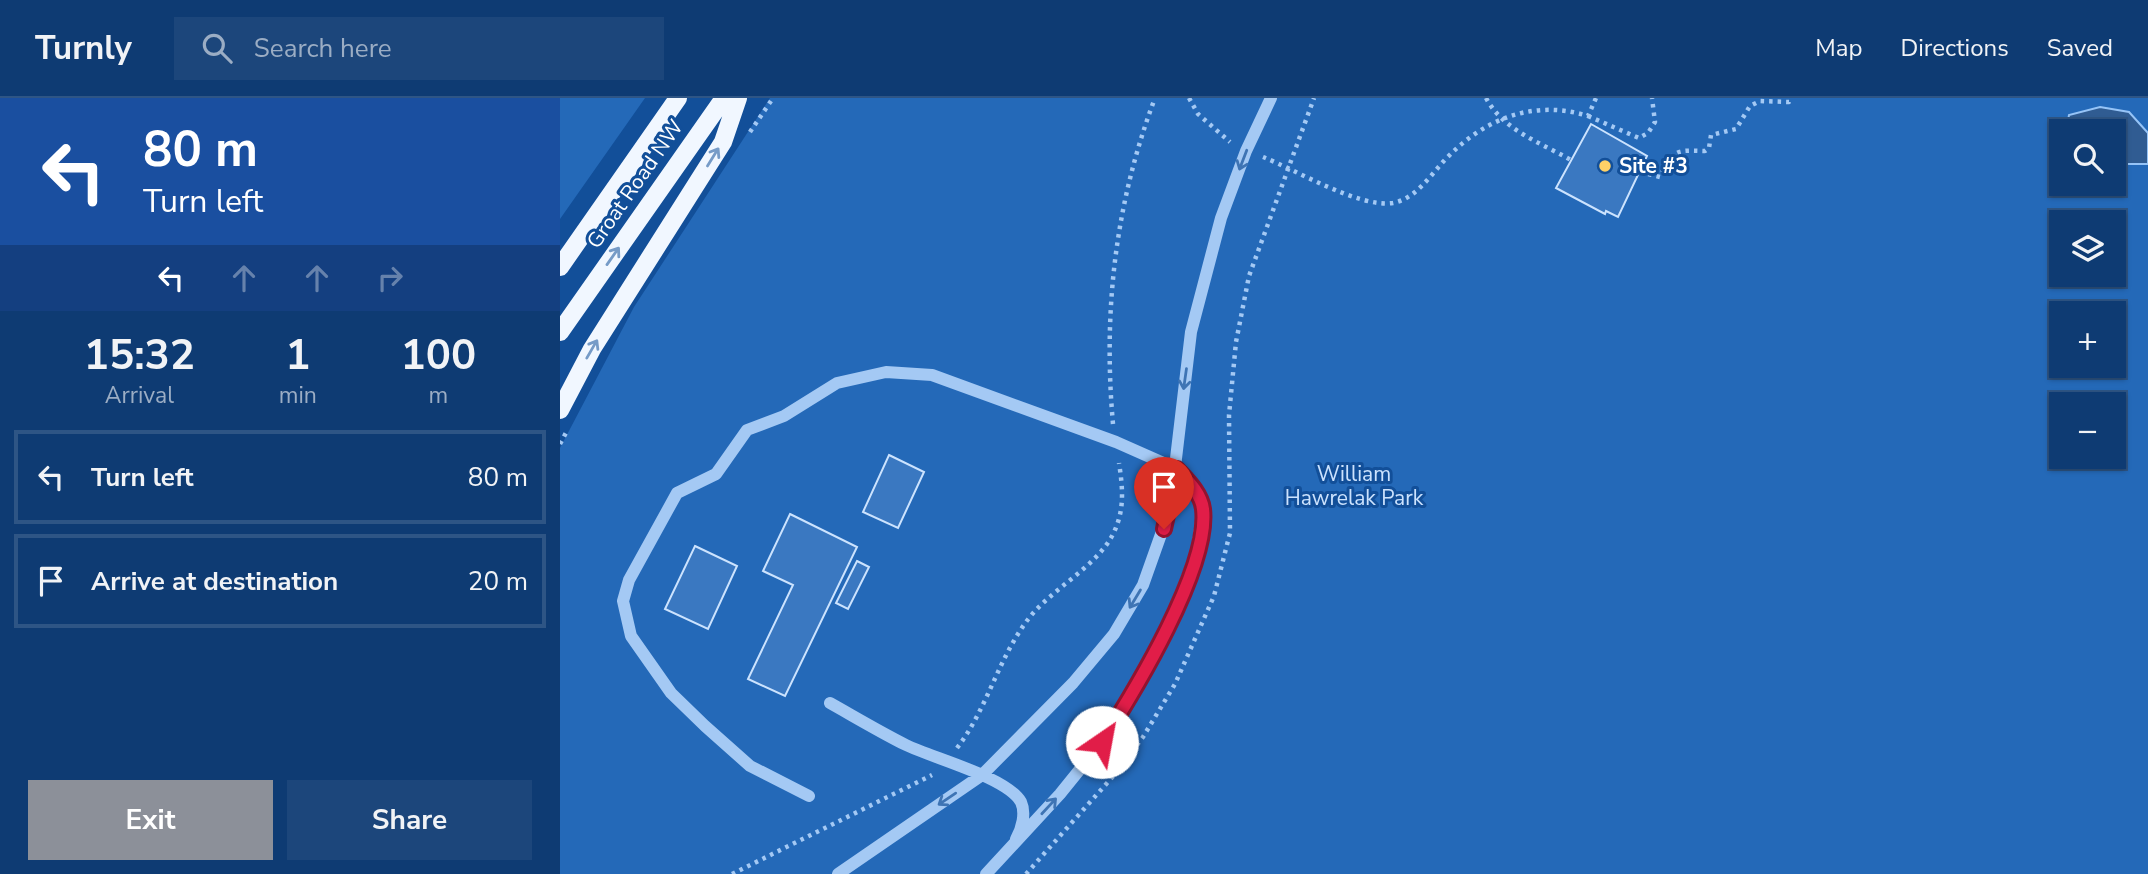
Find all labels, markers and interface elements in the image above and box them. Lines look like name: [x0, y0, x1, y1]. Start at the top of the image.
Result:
search box: [174, 17, 664, 80]
text: Turnly: [35, 26, 132, 71]
icon: search: [198, 29, 236, 67]
text: Search here: [254, 31, 392, 66]
text: Map: [1815, 32, 1862, 64]
text: Directions: [1900, 32, 2009, 64]
text: Saved: [2047, 32, 2113, 64]
street label: Groat Road NW: [580, 114, 690, 254]
text: 80 m: [143, 116, 258, 183]
map controls: [2049, 119, 2126, 469]
button: search: [2049, 119, 2126, 196]
icon: left: [28, 126, 119, 217]
one-way arrow: [706, 148, 721, 167]
one-way arrow: [1236, 149, 1248, 171]
place label: Site #3: [1619, 152, 1688, 180]
marker: Site #3: [1597, 158, 1613, 174]
text: Turn left: [143, 180, 263, 223]
button: layers: [2049, 210, 2126, 287]
one-way arrow: [606, 247, 620, 266]
icon: left: [152, 259, 190, 297]
icon: ahead: [225, 259, 263, 297]
icon: ahead: [298, 259, 336, 297]
icon: right: [371, 259, 409, 297]
button: +: [2049, 301, 2126, 378]
text: 15:32: [84, 327, 195, 384]
text: 1: [285, 327, 310, 384]
text: 100: [401, 327, 476, 384]
one-way arrow: [585, 340, 599, 360]
one-way arrow: [1178, 367, 1191, 390]
text: Arrival: [105, 380, 174, 411]
text: min: [279, 380, 317, 411]
text: m: [429, 380, 448, 411]
button: −: [2049, 392, 2126, 469]
pin: [1134, 457, 1194, 529]
icon: left: [32, 458, 70, 496]
text: Turn left: [91, 460, 194, 495]
text: 80 m: [468, 460, 528, 495]
park label: William Hawrelak Park: [1285, 460, 1424, 512]
icon: arrive: [1145, 468, 1183, 506]
icon: arrive: [32, 562, 70, 600]
text: Arrive at destination: [91, 564, 338, 599]
text: 20 m: [468, 564, 528, 599]
one-way arrow: [1128, 589, 1142, 609]
position arrow: [1065, 705, 1139, 779]
button: Exit: [28, 780, 273, 860]
button: Share: [287, 780, 532, 860]
one-way arrow: [938, 791, 957, 806]
one-way arrow: [1041, 797, 1057, 815]

